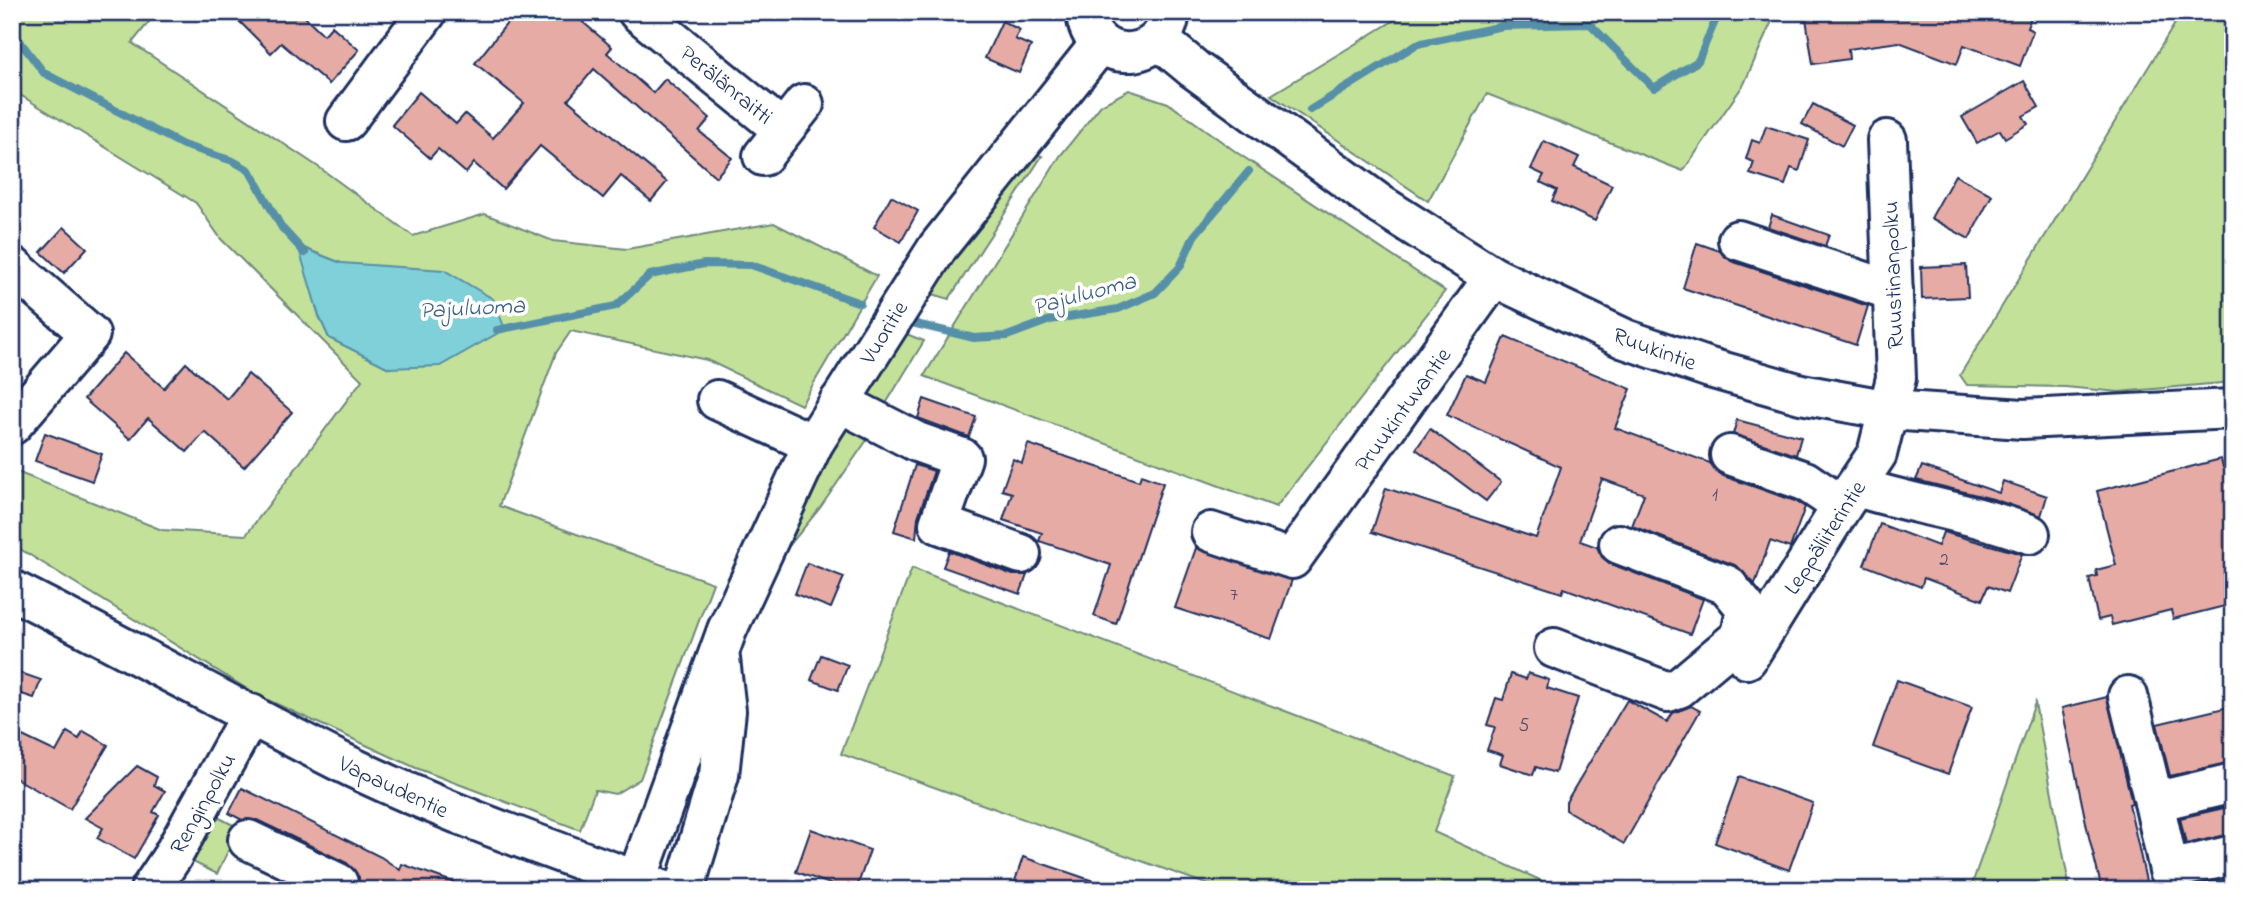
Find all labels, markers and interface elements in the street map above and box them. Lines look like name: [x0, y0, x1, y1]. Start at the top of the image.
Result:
street label: Perälänraitti: [672, 38, 779, 134]
street label: Ruustinanpolku: [1875, 200, 1914, 350]
water label: Pajuluoma: [1029, 265, 1141, 326]
water label: Pajuluoma: [418, 289, 527, 330]
street label: Vuoritie: [852, 295, 918, 372]
street label: Ruukintie: [1608, 320, 1701, 381]
street label: Pruukintuvantie: [1348, 341, 1461, 479]
street label: Leppäliiterintie: [1777, 474, 1876, 602]
house number: 1: [1712, 482, 1718, 509]
house number: 2: [1939, 547, 1949, 574]
house number: 7: [1230, 582, 1238, 609]
house number: 5: [1519, 713, 1530, 740]
street label: Renginpolku: [163, 748, 246, 861]
street label: Vapaudentie: [332, 748, 454, 828]

